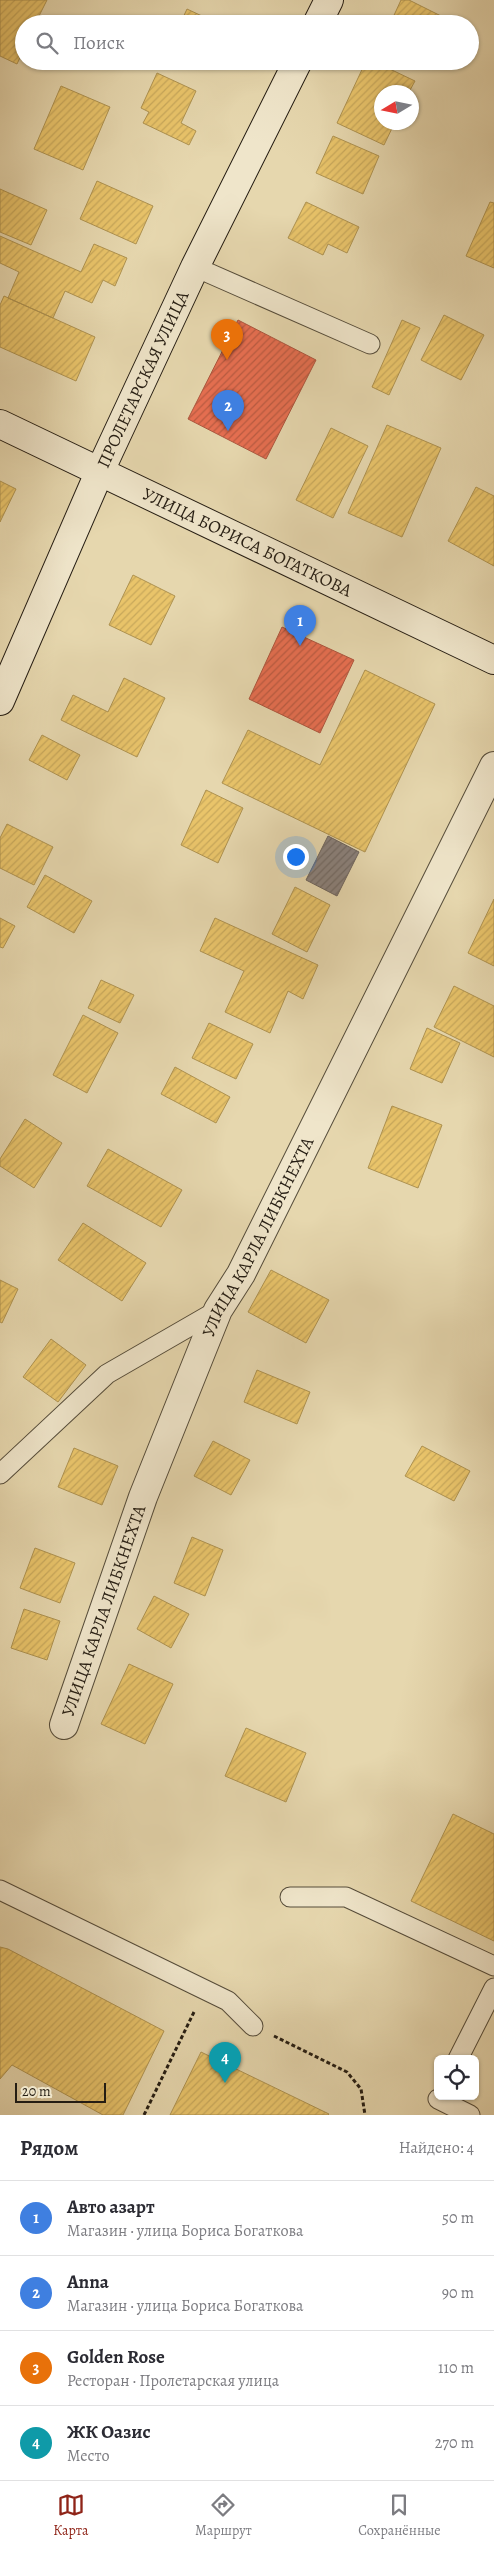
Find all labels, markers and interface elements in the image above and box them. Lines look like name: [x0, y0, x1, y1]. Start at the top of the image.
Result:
search box: [15, 15, 479, 70]
icon: search: [33, 29, 61, 57]
text: Поиск: [73, 30, 125, 56]
north arrow: [374, 85, 419, 130]
street label: ПРОЛЕТАРСКАЯ УЛИЦА: [91, 286, 194, 472]
pin: 3: [211, 319, 243, 360]
pin: 2: [212, 390, 244, 431]
street label: УЛИЦА БОРИСА БОГАТКОВА: [138, 482, 357, 603]
pin: 1: [284, 605, 316, 646]
your location: [283, 844, 309, 870]
street label: УЛИЦА КАРЛА ЛИБКНЕХТА: [196, 1132, 320, 1341]
street label: УЛИЦА КАРЛА ЛИБКНЕХТА: [56, 1501, 152, 1720]
pin: 4: [209, 2042, 241, 2083]
map controls: [434, 2055, 479, 2100]
button: locate: [434, 2055, 479, 2100]
scale bar: [15, 2080, 106, 2103]
text: 20 m: [22, 2082, 51, 2101]
text: Рядом: [20, 2134, 78, 2162]
text: Найдено: 4: [399, 2137, 474, 2159]
text: Авто азарт: [67, 2194, 155, 2220]
text: 1: [33, 2207, 39, 2229]
text: 50 m: [442, 2207, 474, 2229]
text: Магазин · улица Бориса Богаткова: [67, 2220, 303, 2242]
text: Anna: [67, 2269, 109, 2295]
text: 2: [32, 2282, 40, 2304]
text: 90 m: [442, 2282, 474, 2304]
text: Магазин · улица Бориса Богаткова: [67, 2295, 303, 2317]
text: Golden Rose: [67, 2344, 165, 2370]
text: 3: [33, 2357, 39, 2379]
text: 110 m: [438, 2357, 474, 2379]
text: Ресторан · Пролетарская улица: [67, 2370, 279, 2392]
text: ЖК Оазис: [67, 2419, 151, 2445]
text: 4: [32, 2432, 40, 2454]
text: 270 m: [435, 2432, 474, 2454]
text: Место: [67, 2445, 110, 2467]
tab: Карта: [53, 2491, 89, 2540]
tab: Маршрут: [195, 2491, 252, 2540]
tab: Сохранённые: [358, 2491, 441, 2540]

